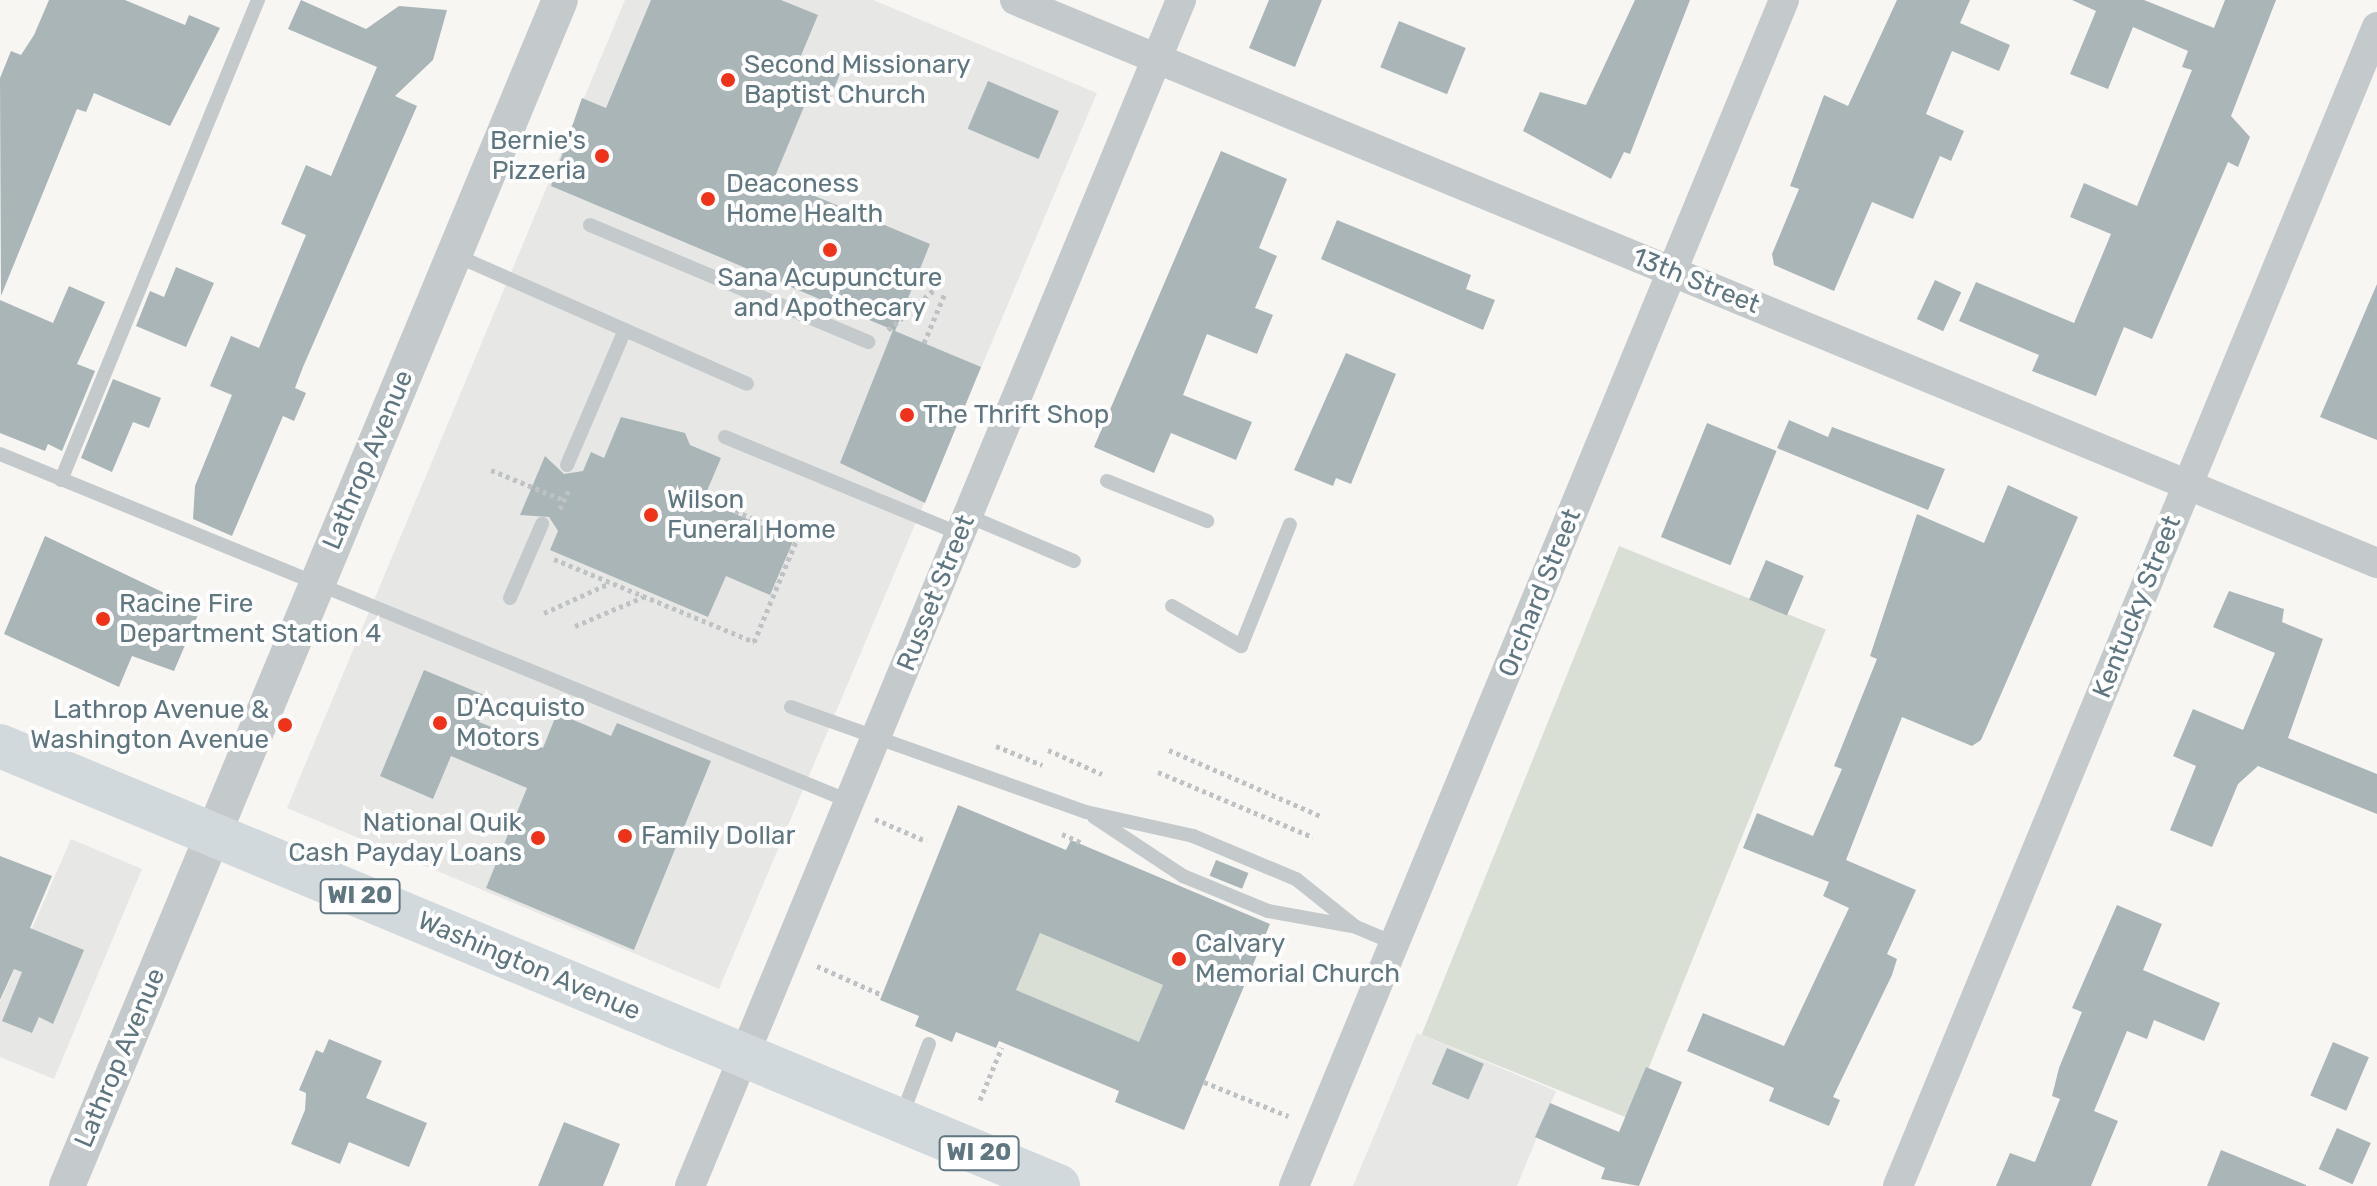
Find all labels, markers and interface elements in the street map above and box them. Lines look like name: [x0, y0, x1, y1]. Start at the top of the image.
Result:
place label: Second Missionary Baptist Church: [744, 49, 971, 110]
marker: Second Missionary Baptist Church: [719, 71, 737, 89]
place label: Bernie's Pizzeria: [490, 125, 586, 186]
marker: Bernie's Pizzeria: [593, 147, 611, 165]
place label: Deaconess Home Health: [726, 168, 883, 230]
marker: Deaconess Home Health: [697, 188, 719, 210]
marker: Sana Acupuncture and Apothecary: [821, 241, 839, 259]
street label: 13th Street: [1628, 241, 1764, 321]
place label: Sana Acupuncture and Apothecary: [717, 262, 943, 324]
street label: Lathrop Avenue: [316, 365, 420, 555]
place label: The Thrift Shop: [923, 399, 1110, 431]
marker: The Thrift Shop: [898, 406, 916, 424]
place label: Wilson Funeral Home: [667, 484, 836, 546]
street label: Orchard Street: [1492, 504, 1588, 682]
marker: Wilson Funeral Home: [642, 506, 660, 524]
street label: Russet Street: [891, 510, 981, 676]
street label: Kentucky Street: [2086, 511, 2188, 703]
place label: Racine Fire Department Station 4: [119, 588, 381, 650]
marker: Racine Fire Department Station 4: [94, 610, 112, 628]
place label: D'Acquisto Motors: [456, 692, 585, 754]
place label: Lathrop Avenue & Washington Avenue: [29, 694, 269, 756]
marker: D'Acquisto Motors: [431, 714, 449, 732]
marker: Lathrop Avenue & Washington Avenue: [276, 716, 294, 734]
place label: National Quik Cash Payday Loans: [288, 807, 522, 868]
place label: Family Dollar: [641, 820, 796, 852]
marker: Family Dollar: [616, 827, 634, 845]
marker: National Quik Cash Payday Loans: [529, 829, 547, 847]
road number: WI 20: [318, 876, 402, 916]
street label: Washington Avenue: [413, 905, 645, 1027]
place label: Calvary Memorial Church: [1195, 928, 1400, 990]
marker: Calvary Memorial Church: [1170, 950, 1188, 968]
street label: Lathrop Avenue: [68, 963, 172, 1153]
road number: WI 20: [937, 1133, 1021, 1173]

